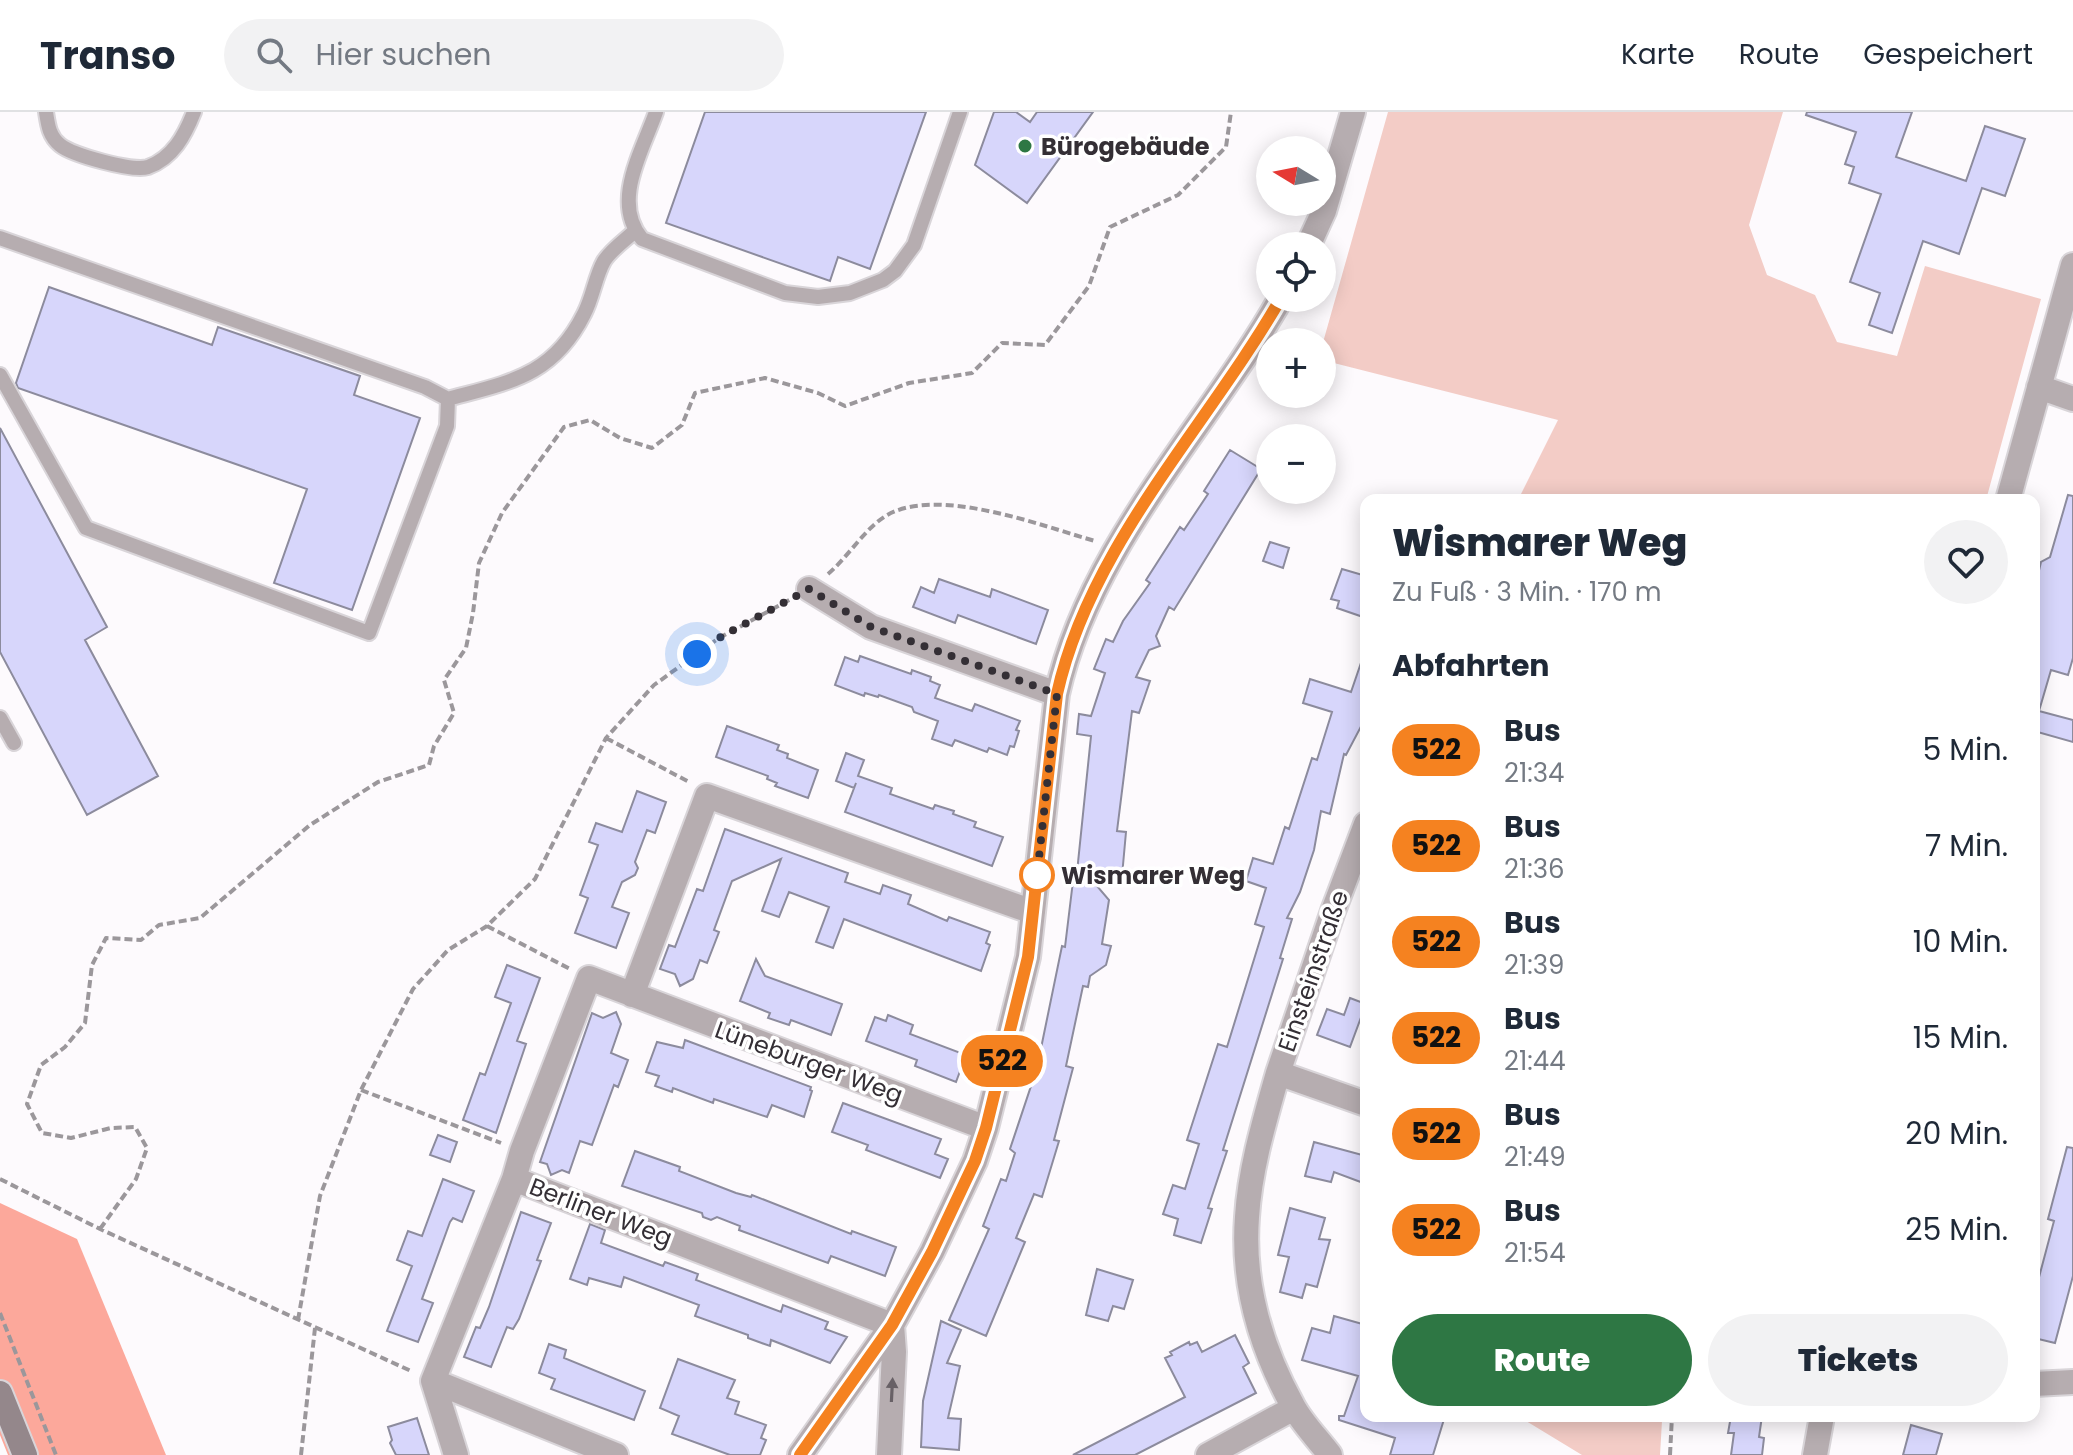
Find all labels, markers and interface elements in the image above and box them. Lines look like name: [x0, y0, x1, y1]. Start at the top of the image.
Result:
search box: [224, 19, 784, 91]
text: Transo: [40, 29, 176, 82]
icon: search: [252, 33, 296, 77]
text: Hier suchen: [316, 33, 492, 76]
text: Karte: [1621, 35, 1695, 74]
text: Route: [1739, 35, 1819, 74]
text: Gespeichert: [1863, 35, 2033, 74]
place label: Bürogebäude: [1041, 130, 1210, 163]
north arrow: [1256, 136, 1336, 216]
map controls: [1256, 136, 1336, 504]
marker: Bürogebäude: [1016, 137, 1034, 155]
button: locate: [1256, 232, 1336, 312]
button: +: [1256, 328, 1336, 408]
button: −: [1256, 424, 1336, 504]
text: Wismarer Weg: [1392, 516, 1687, 569]
button: heart: [1924, 520, 2008, 604]
text: Zu Fuß · 3 Min. · 170 m: [1392, 574, 1662, 610]
your location: [677, 634, 717, 674]
text: Abfahrten: [1392, 644, 1550, 687]
text: Bus: [1504, 709, 1561, 752]
text: 5 Min.: [1922, 728, 2008, 771]
text: 522: [1411, 730, 1461, 769]
text: 21:34: [1504, 755, 1564, 791]
text: Bus: [1504, 805, 1561, 848]
text: 7 Min.: [1925, 824, 2008, 867]
text: 522: [1411, 826, 1461, 865]
text: 21:36: [1504, 851, 1565, 887]
marker: Wismarer Weg: [1020, 858, 1054, 892]
place label: Wismarer Weg: [1061, 859, 1245, 892]
street label: Einsteinstraße: [1270, 886, 1356, 1056]
text: Bus: [1504, 901, 1561, 944]
text: 10 Min.: [1913, 920, 2008, 963]
text: 522: [1411, 922, 1461, 961]
text: 21:39: [1504, 947, 1565, 983]
text: Bus: [1504, 997, 1561, 1040]
street label: Lüneburger Weg: [711, 1013, 907, 1111]
text: 15 Min.: [1913, 1016, 2008, 1059]
text: 522: [1411, 1018, 1461, 1057]
line badge: 522: [956, 1035, 1048, 1087]
text: 522: [977, 1041, 1027, 1080]
text: 21:44: [1504, 1043, 1566, 1079]
text: Bus: [1504, 1093, 1561, 1136]
text: 20 Min.: [1905, 1112, 2008, 1155]
text: 522: [1411, 1114, 1461, 1153]
text: 21:49: [1504, 1139, 1566, 1175]
street label: Berliner Weg: [525, 1170, 677, 1254]
text: Bus: [1504, 1189, 1561, 1232]
text: 25 Min.: [1905, 1208, 2008, 1251]
text: 522: [1411, 1210, 1461, 1249]
text: 21:54: [1504, 1235, 1566, 1271]
button: Route: [1392, 1314, 1692, 1406]
button: Tickets: [1708, 1314, 2008, 1406]
one-way arrow: [886, 1377, 899, 1402]

